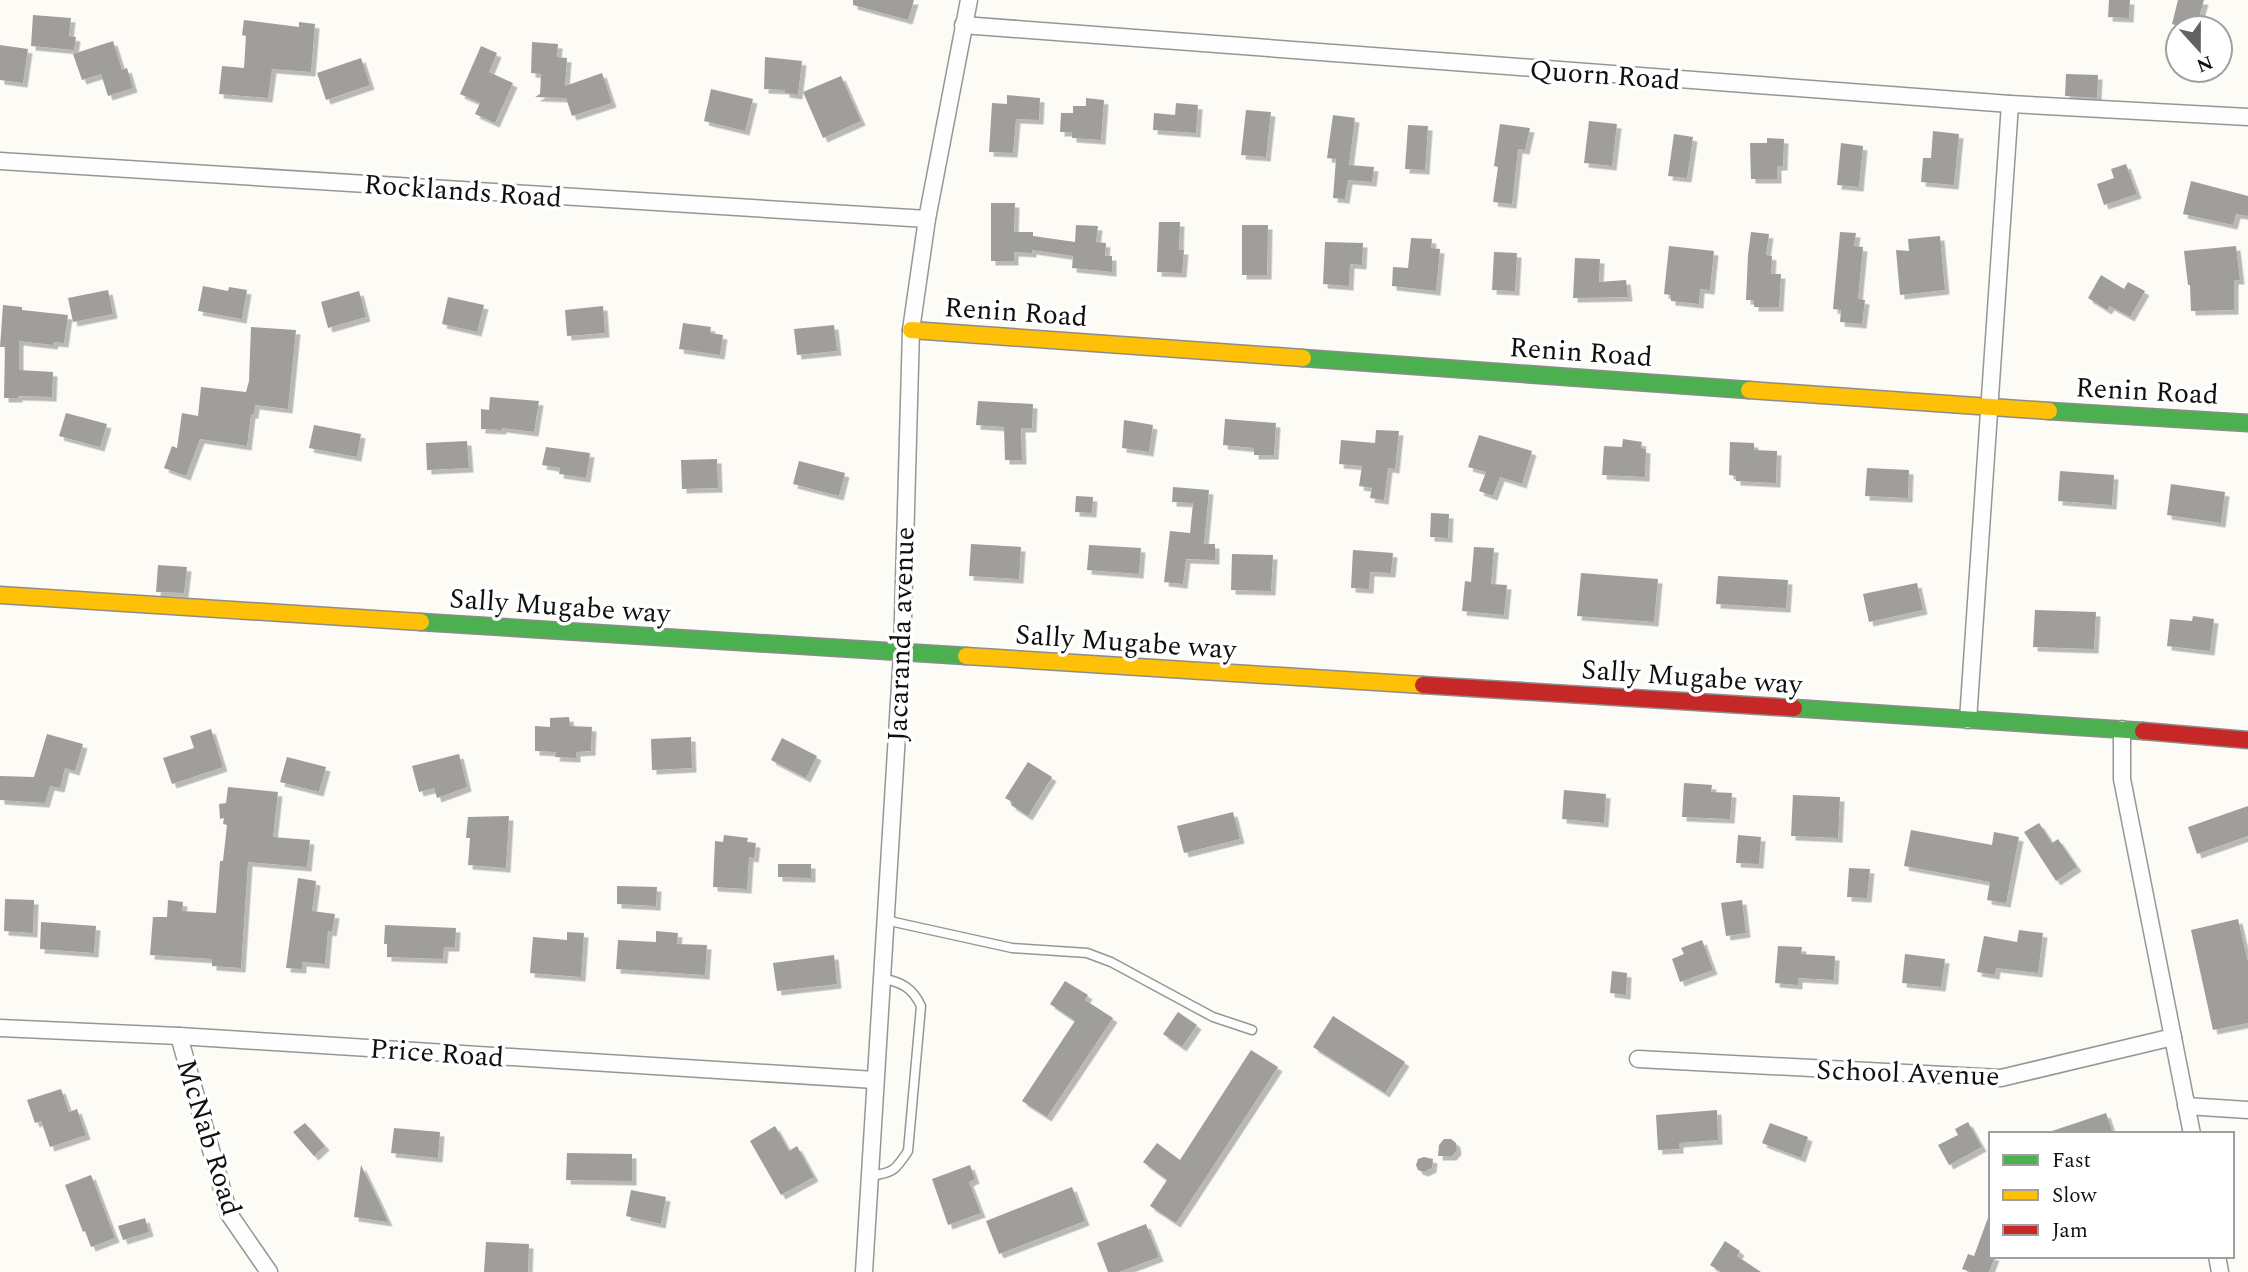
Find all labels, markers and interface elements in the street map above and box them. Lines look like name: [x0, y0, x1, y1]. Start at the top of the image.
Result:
north arrow: [2164, 14, 2234, 84]
text: N: [2192, 47, 2217, 80]
street label: Quorn Road: [1528, 49, 1682, 102]
street label: Rocklands Road: [362, 163, 563, 220]
street label: Renin Road: [943, 286, 1089, 339]
street label: Renin Road: [1508, 326, 1654, 379]
street label: Renin Road: [2074, 366, 2220, 417]
street label: Jacaranda avenue: [876, 526, 927, 742]
street label: Sally Mugabe way: [448, 577, 673, 636]
street label: Sally Mugabe way: [1014, 613, 1239, 672]
street label: Sally Mugabe way: [1580, 648, 1805, 707]
street label: Price Road: [368, 1027, 506, 1080]
street label: School Avenue: [1816, 1049, 2000, 1098]
street label: McNab Road: [164, 1054, 253, 1221]
legend: [1989, 1132, 2234, 1258]
text: Fast: [2052, 1145, 2091, 1177]
text: Slow: [2052, 1180, 2098, 1212]
text: Jam: [2052, 1215, 2088, 1247]

